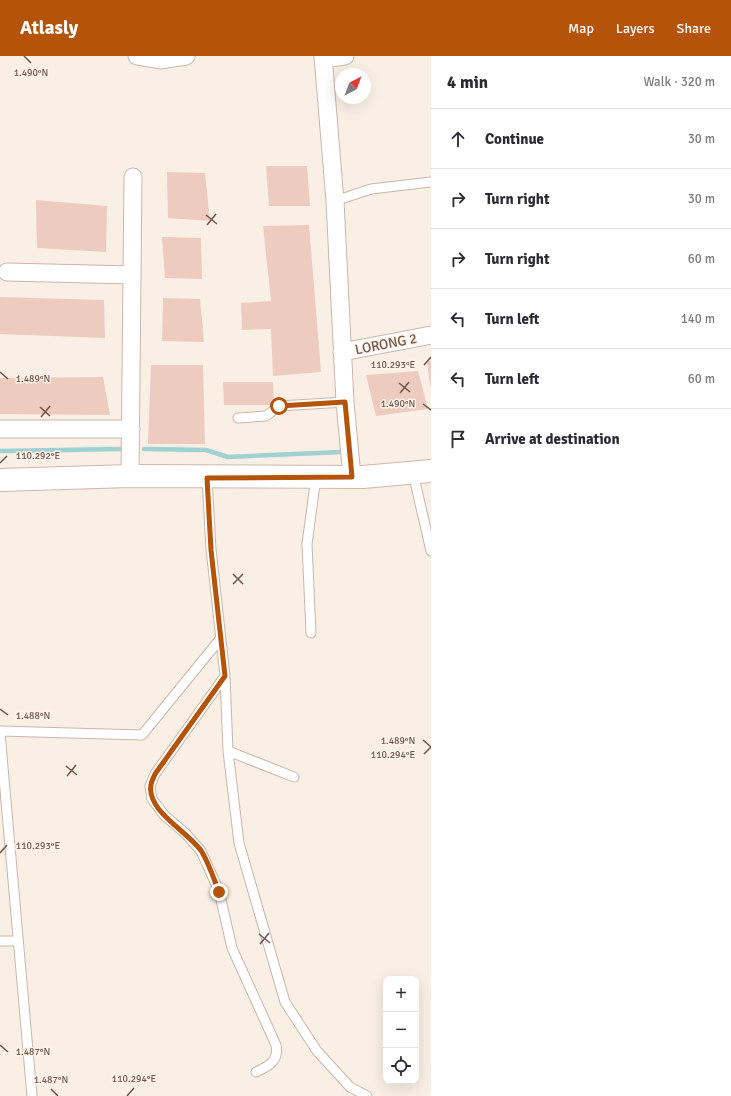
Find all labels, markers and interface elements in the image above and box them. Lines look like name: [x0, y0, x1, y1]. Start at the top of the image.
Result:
text: Atlasly: [20, 16, 78, 40]
text: Map: [568, 20, 594, 37]
text: Layers: [616, 20, 655, 37]
text: Share: [677, 20, 711, 37]
text: 1.490°N: [14, 67, 48, 79]
north arrow: [335, 68, 371, 104]
text: 4 min: [447, 72, 488, 93]
text: Walk · 320 m: [644, 74, 715, 90]
icon: ahead: [447, 128, 469, 150]
text: Continue: [485, 130, 544, 148]
text: 30 m: [688, 131, 715, 147]
icon: right: [447, 188, 469, 210]
text: Turn right: [485, 190, 550, 208]
text: 30 m: [688, 191, 715, 207]
icon: right: [447, 248, 469, 270]
text: Turn right: [485, 250, 550, 268]
text: 60 m: [688, 251, 715, 267]
icon: left: [447, 308, 469, 330]
text: Turn left: [485, 310, 539, 328]
text: 140 m: [681, 311, 715, 327]
street label: LORONG 2: [354, 330, 418, 358]
text: 110.293°E: [371, 359, 416, 371]
icon: left: [447, 368, 469, 390]
text: Turn left: [485, 370, 539, 388]
text: 60 m: [688, 371, 715, 387]
text: 1.489°N: [16, 373, 50, 385]
route start: [270, 397, 288, 415]
text: 1.490°N: [381, 398, 415, 410]
icon: arrive: [447, 428, 469, 450]
text: Arrive at destination: [485, 430, 620, 448]
text: 110.292°E: [16, 450, 61, 462]
text: 1.488°N: [16, 710, 50, 722]
text: 1.489°N: [381, 735, 415, 747]
text: 110.294°E: [371, 749, 416, 761]
text: 110.293°E: [16, 840, 61, 852]
route end: [210, 883, 228, 901]
map controls: [383, 976, 419, 1084]
button: +: [383, 976, 419, 1012]
button: −: [383, 1012, 419, 1048]
text: 1.487°N: [16, 1046, 50, 1058]
button: locate: [383, 1048, 419, 1084]
text: 110.294°E: [112, 1073, 157, 1085]
text: 1.487°N: [34, 1074, 68, 1086]

